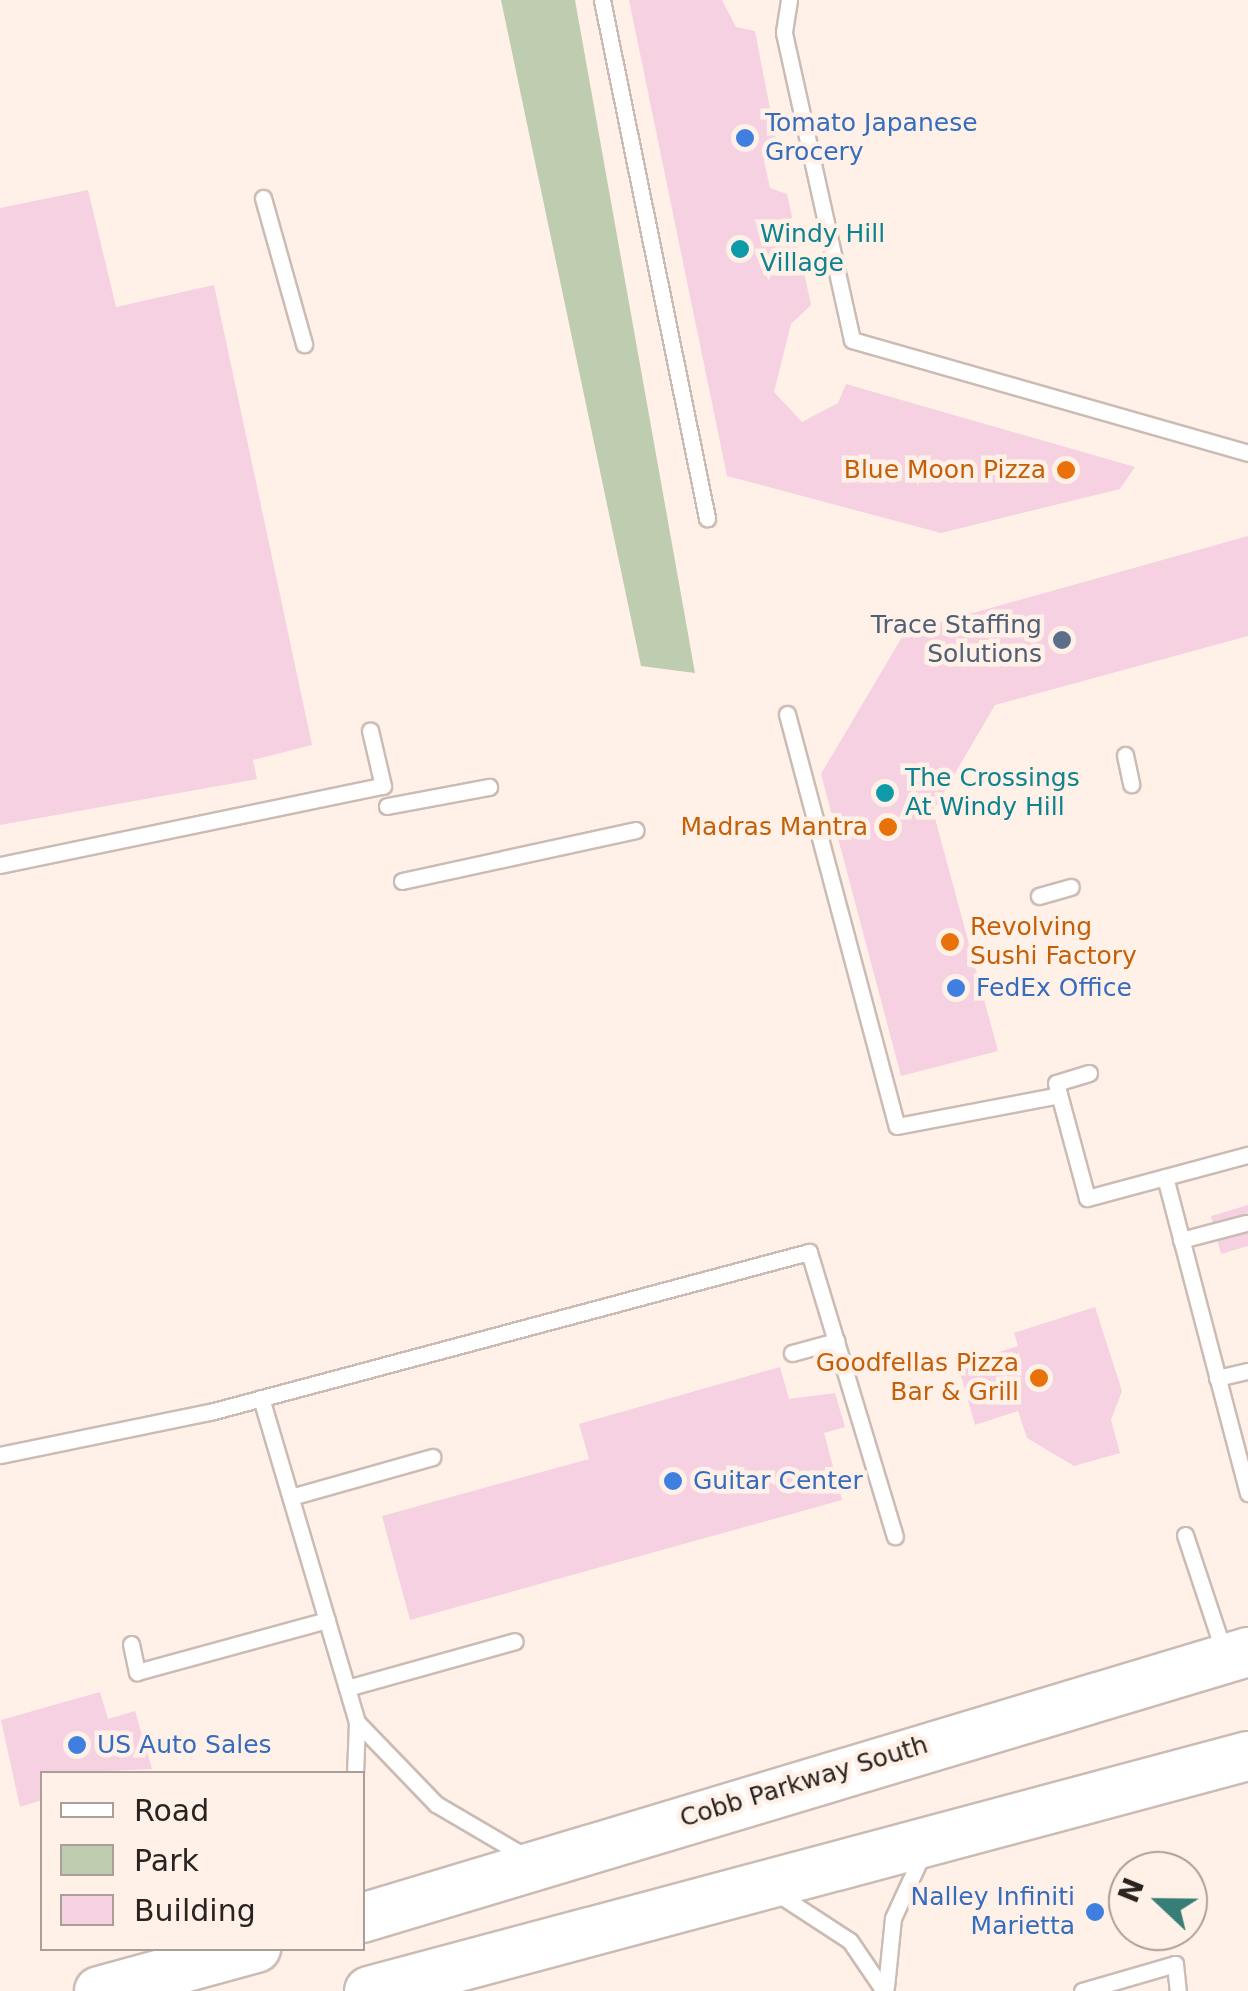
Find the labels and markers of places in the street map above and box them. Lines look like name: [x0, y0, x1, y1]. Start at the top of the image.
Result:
place label: Tomato Japanese Grocery: [765, 109, 978, 168]
marker: Tomato Japanese Grocery: [734, 127, 756, 149]
place label: Windy Hill Village: [760, 220, 885, 279]
marker: Windy Hill Village: [729, 238, 751, 260]
place label: Blue Moon Pizza: [844, 455, 1046, 485]
marker: Blue Moon Pizza: [1055, 459, 1077, 481]
place label: Trace Staffing Solutions: [871, 611, 1042, 670]
marker: Trace Staffing Solutions: [1051, 629, 1073, 651]
place label: The Crossings At Windy Hill: [905, 764, 1080, 823]
marker: The Crossings At Windy Hill: [874, 782, 896, 804]
place label: Madras Mantra: [681, 812, 868, 842]
marker: Madras Mantra: [877, 816, 899, 838]
place label: Revolving Sushi Factory: [970, 913, 1137, 972]
marker: Revolving Sushi Factory: [939, 931, 961, 953]
place label: FedEx Office: [976, 973, 1132, 1003]
marker: FedEx Office: [945, 977, 967, 999]
place label: Goodfellas Pizza Bar & Grill: [816, 1349, 1019, 1408]
marker: Goodfellas Pizza Bar & Grill: [1028, 1367, 1050, 1389]
place label: Guitar Center: [693, 1466, 863, 1496]
marker: Guitar Center: [662, 1470, 684, 1492]
place label: US Auto Sales: [97, 1730, 272, 1760]
marker: US Auto Sales: [66, 1734, 88, 1756]
place label: Nalley Infiniti Marietta: [910, 1883, 1075, 1942]
marker: Nalley Infiniti Marietta: [1084, 1901, 1106, 1923]

